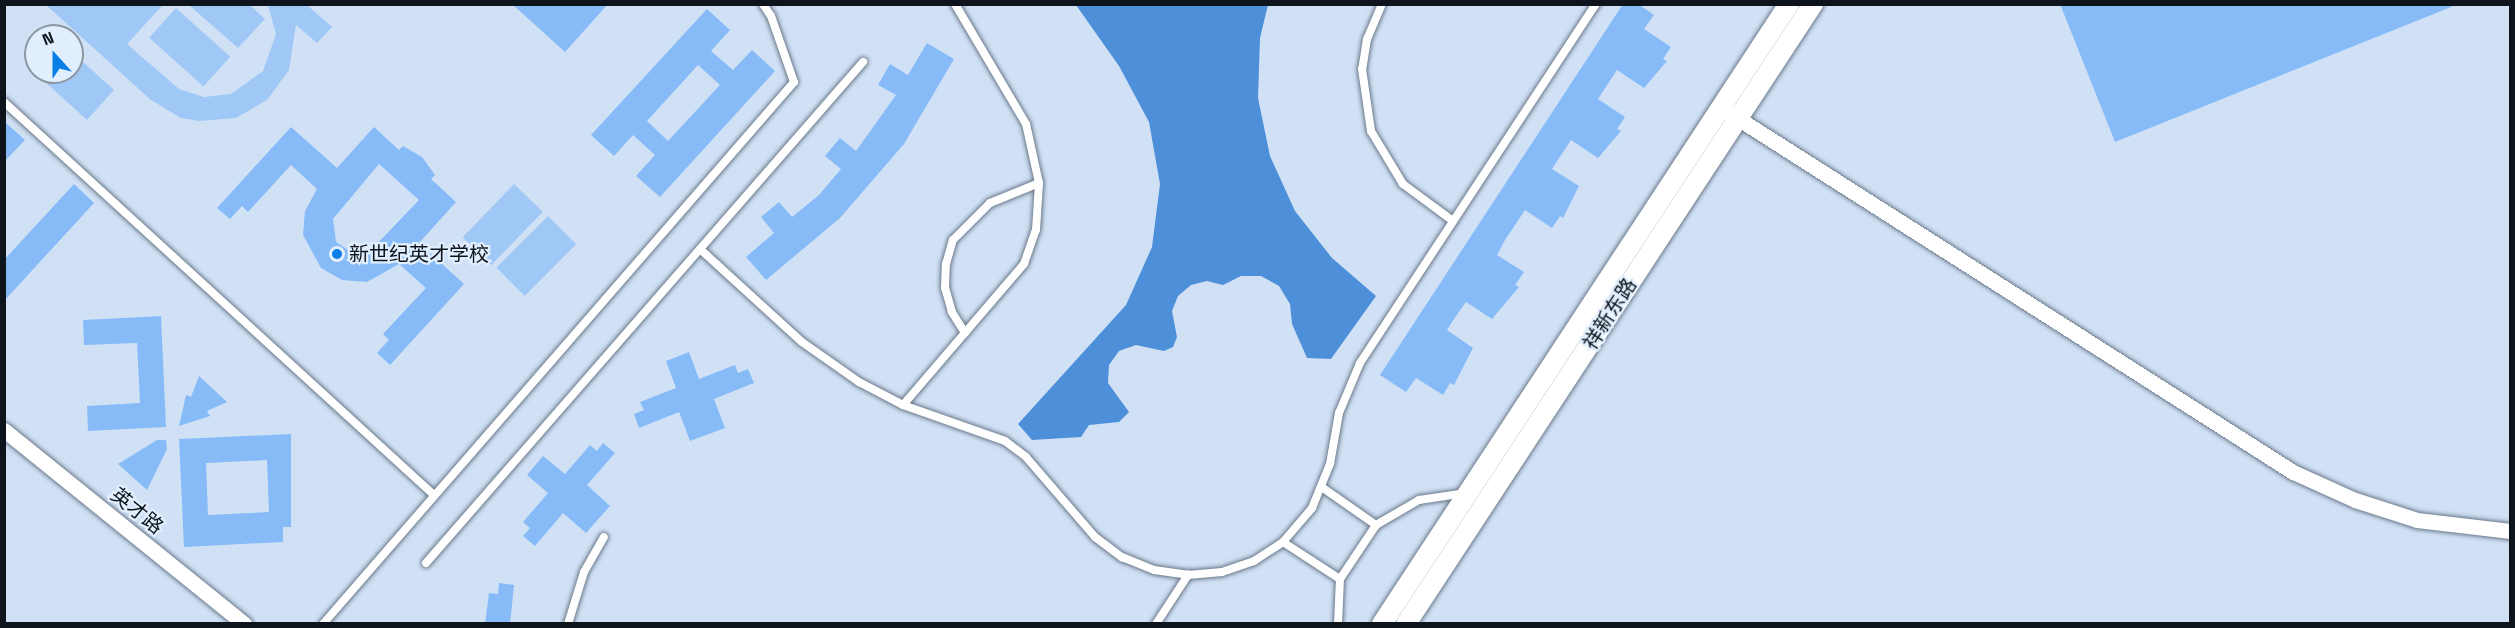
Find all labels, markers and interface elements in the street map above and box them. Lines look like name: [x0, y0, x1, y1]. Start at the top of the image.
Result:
north arrow: [24, 24, 84, 84]
text: N: [39, 27, 57, 50]
place label: 新世纪英才学校: [349, 242, 489, 266]
marker: 新世纪英才学校: [330, 247, 344, 261]
street label: 祥新东路: [1578, 274, 1642, 354]
street label: 英才路: [106, 483, 168, 539]

